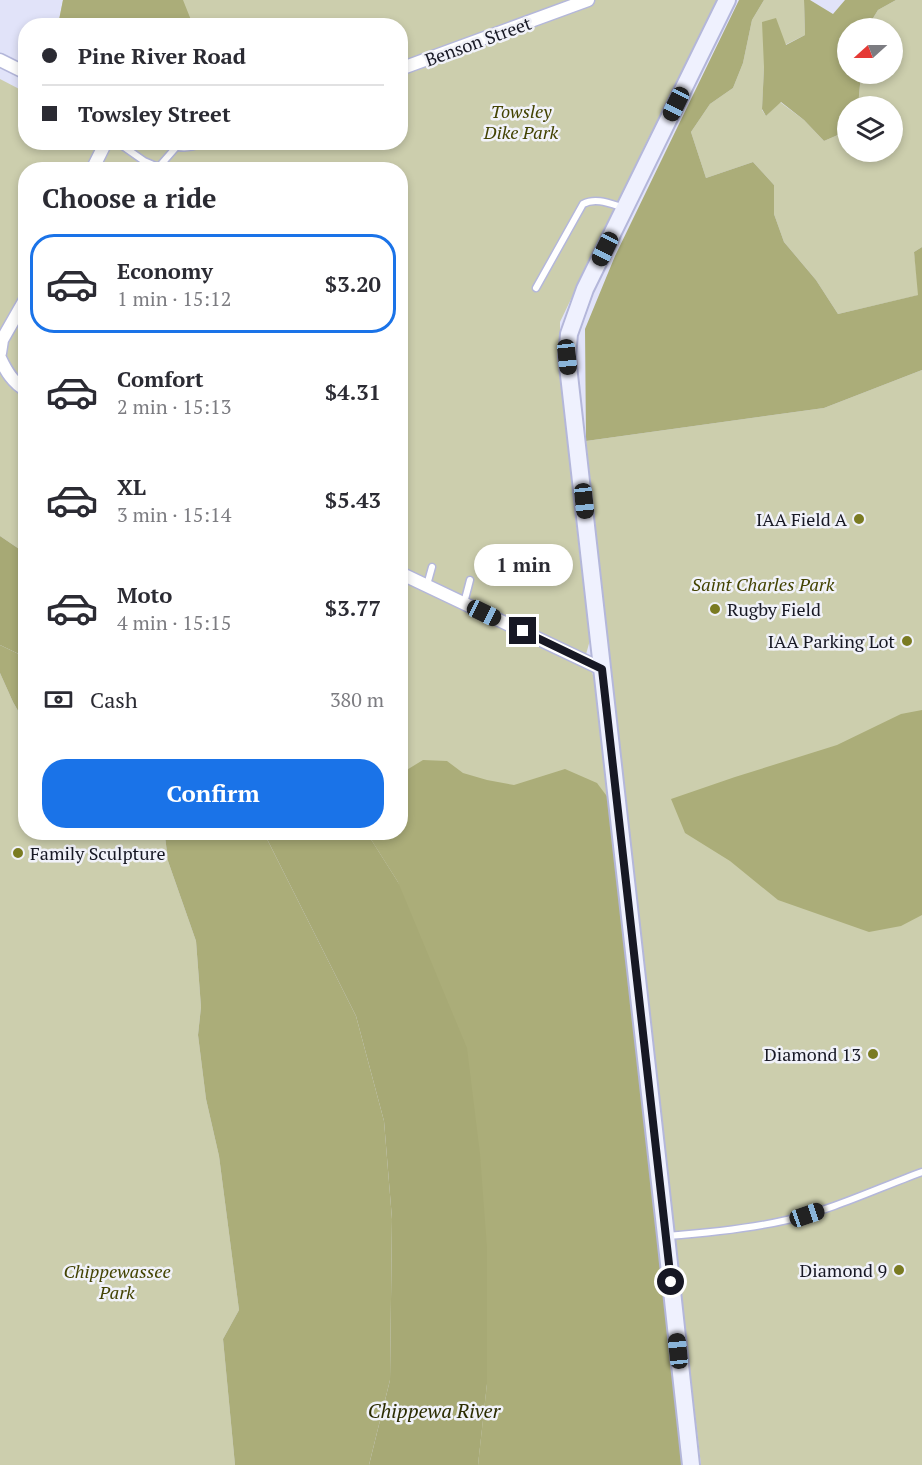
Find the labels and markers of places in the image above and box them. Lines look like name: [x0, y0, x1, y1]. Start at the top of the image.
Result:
place label: IAA Field A: [756, 507, 848, 531]
marker: IAA Field A: [852, 512, 866, 526]
place label: Rugby Field: [727, 597, 821, 621]
marker: Rugby Field: [708, 602, 722, 616]
place label: IAA Parking Lot: [768, 629, 895, 653]
marker: IAA Parking Lot: [900, 634, 914, 648]
place label: Family Sculpture: [30, 841, 165, 865]
marker: Family Sculpture: [11, 846, 25, 860]
place label: Diamond 13: [764, 1042, 861, 1066]
marker: Diamond 13: [866, 1047, 880, 1061]
place label: Diamond 9: [800, 1258, 887, 1282]
marker: Diamond 9: [892, 1263, 906, 1277]

